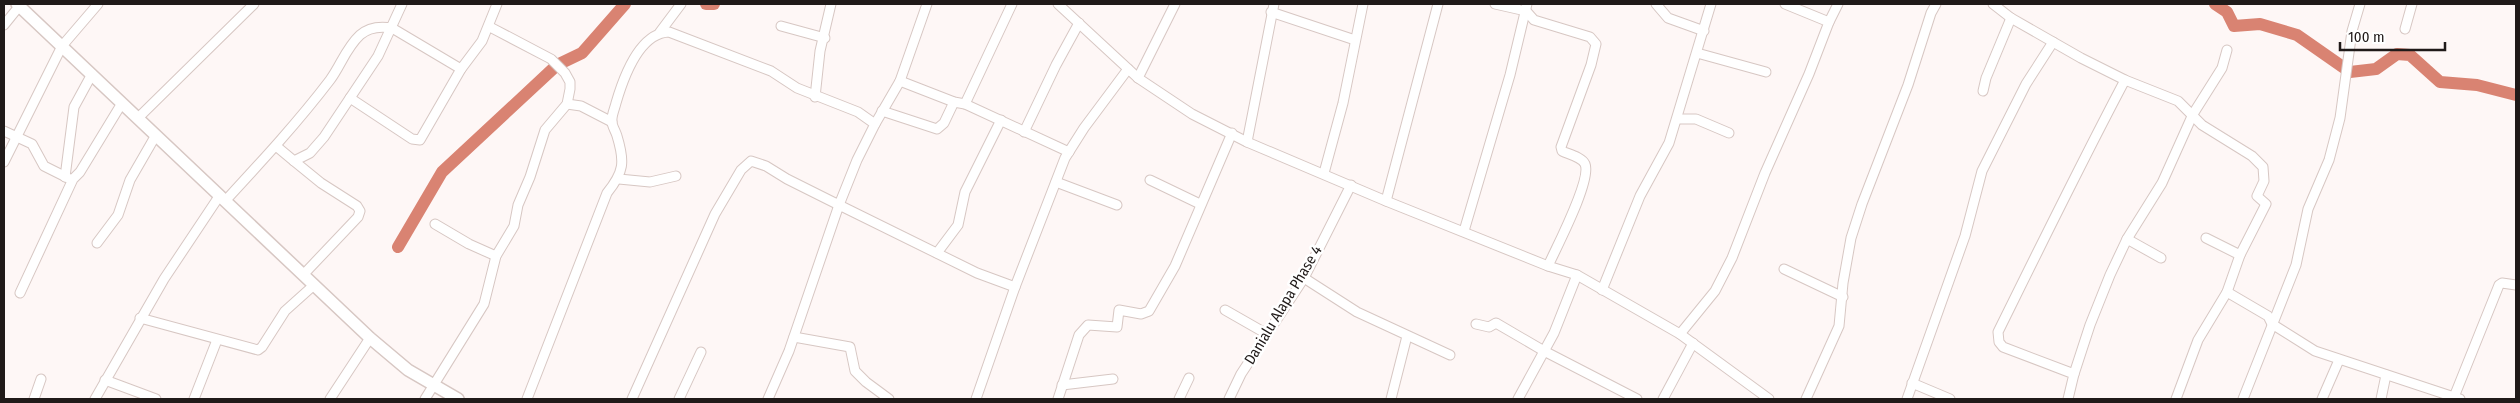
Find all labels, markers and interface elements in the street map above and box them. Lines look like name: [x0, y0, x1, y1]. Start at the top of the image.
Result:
scale bar: [2340, 20, 2445, 52]
text: 100 m: [2348, 28, 2385, 46]
street label: Danialu Alapa Phase 4: [1240, 242, 1326, 368]

